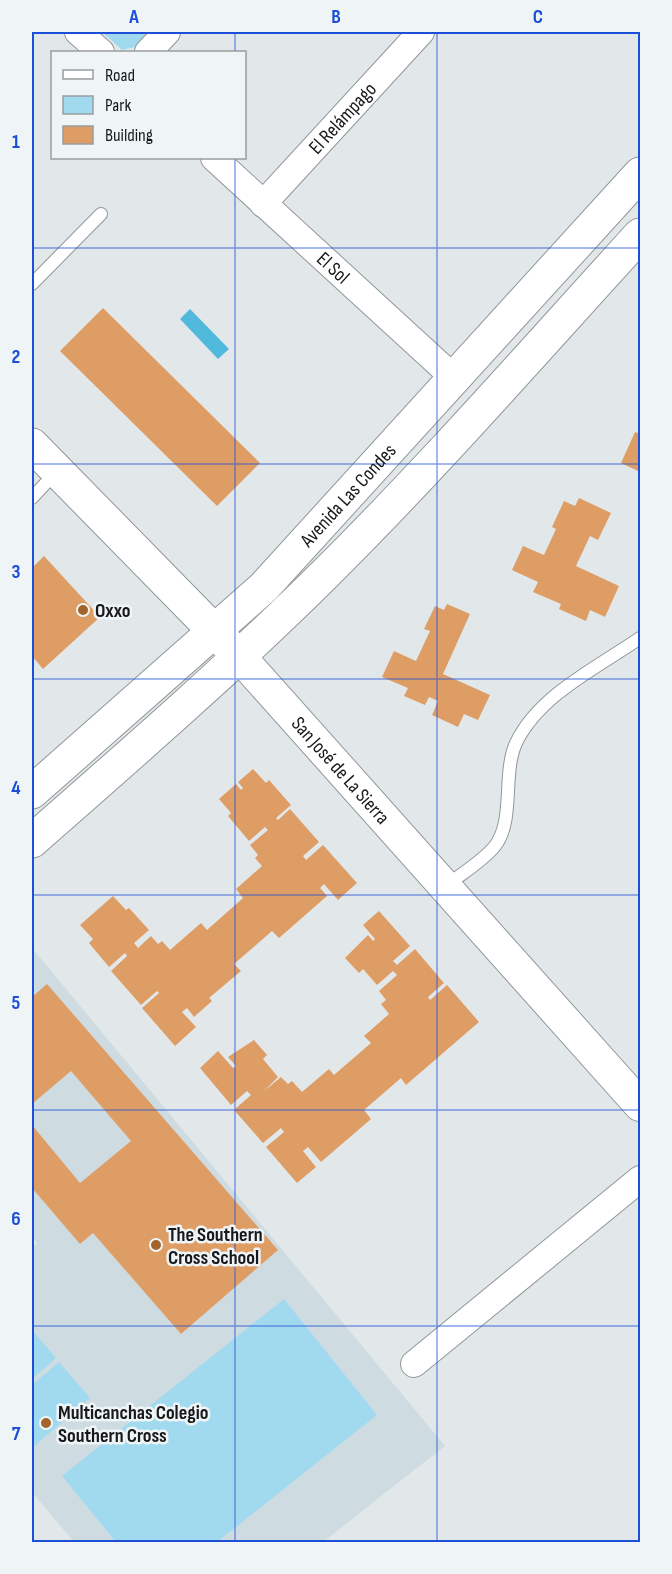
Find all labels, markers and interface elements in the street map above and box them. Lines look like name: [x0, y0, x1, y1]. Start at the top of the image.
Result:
text: A: [128, 5, 139, 29]
text: B: [331, 5, 341, 29]
text: C: [533, 5, 543, 29]
legend: [51, 51, 246, 159]
text: Road: [105, 65, 135, 86]
street label: El Relámpago: [304, 78, 382, 159]
text: Park: [105, 95, 131, 116]
text: Building: [105, 125, 153, 146]
text: 1: [12, 130, 20, 154]
street label: El Sol: [311, 247, 354, 289]
text: 2: [12, 345, 20, 369]
street label: Avenida Las Condes: [295, 439, 401, 553]
text: 3: [12, 560, 21, 584]
place label: Oxxo: [95, 599, 131, 623]
marker: Oxxo: [76, 603, 90, 617]
street label: San José de La Sierra: [286, 712, 394, 829]
text: 4: [11, 776, 21, 800]
text: 5: [12, 991, 21, 1015]
text: 6: [11, 1207, 21, 1231]
place label: The Southern Cross School: [168, 1223, 263, 1270]
marker: The Southern Cross School: [149, 1238, 163, 1252]
place label: Multicanchas Colegio Southern Cross: [58, 1401, 208, 1448]
marker: Multicanchas Colegio Southern Cross: [39, 1416, 53, 1430]
text: 7: [12, 1422, 21, 1446]

